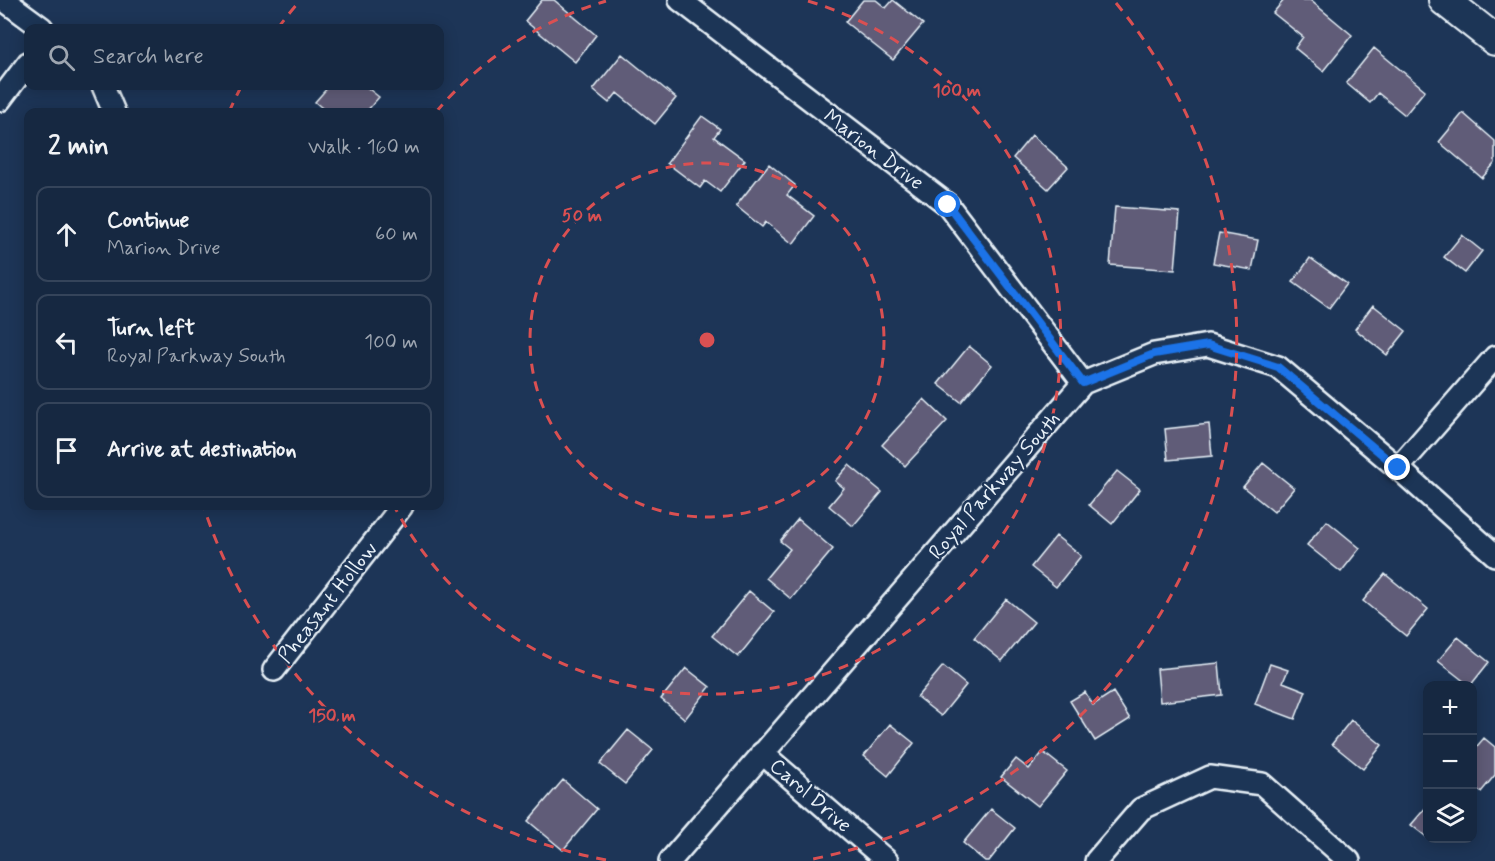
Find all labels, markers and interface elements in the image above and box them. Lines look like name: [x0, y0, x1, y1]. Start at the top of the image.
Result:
search box: [24, 24, 444, 90]
icon: search: [45, 41, 78, 74]
text: Search here: [93, 43, 204, 71]
text: 100 m: [933, 79, 981, 103]
street label: Marion Drive: [817, 103, 929, 197]
text: 2 min: [48, 130, 109, 164]
text: Walk · 160 m: [308, 134, 420, 161]
route start: [934, 191, 960, 217]
text: 50 m: [562, 204, 602, 228]
text: Continue: [107, 207, 189, 235]
icon: ahead: [50, 218, 83, 251]
text: 60 m: [375, 221, 418, 248]
text: Marion Drive: [107, 235, 221, 262]
text: Turn left: [107, 315, 195, 343]
icon: left: [50, 326, 83, 359]
text: 100 m: [364, 329, 418, 356]
centre of rings: [697, 330, 717, 350]
text: Royal Parkway South: [107, 343, 286, 370]
street label: Royal Parkway South: [923, 406, 1067, 566]
icon: arrive: [50, 434, 83, 467]
text: Arrive at destination: [107, 436, 297, 464]
route end: [1384, 454, 1410, 480]
street label: Pheasant Hollow: [271, 536, 384, 669]
map controls: [1423, 681, 1477, 843]
button: +: [1423, 681, 1477, 735]
text: 150 m: [308, 704, 356, 728]
button: −: [1423, 735, 1477, 789]
street label: Carol Drive: [763, 752, 858, 839]
button: layers: [1423, 789, 1477, 843]

